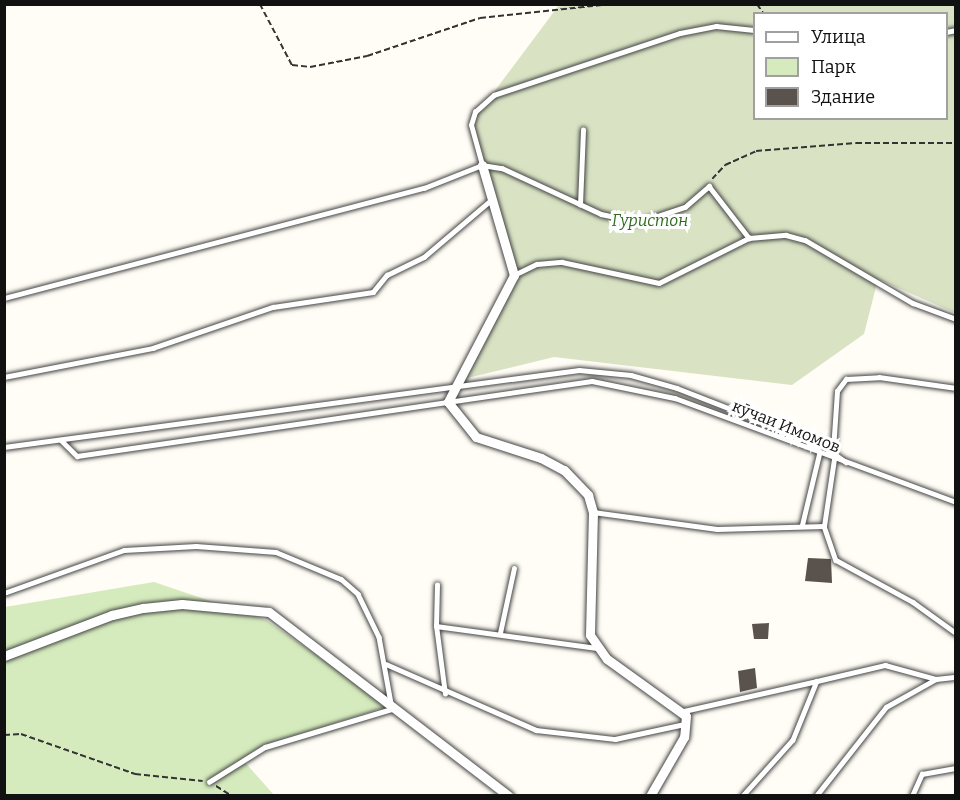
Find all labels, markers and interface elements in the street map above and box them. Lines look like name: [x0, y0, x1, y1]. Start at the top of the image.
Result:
legend: [753, 12, 948, 120]
text: Улица: [811, 26, 866, 48]
text: Парк: [811, 56, 856, 78]
text: Здание: [811, 86, 875, 108]
park label: Гуристон: [612, 211, 688, 231]
street label: кӯчаи Имомов: [729, 397, 843, 457]

